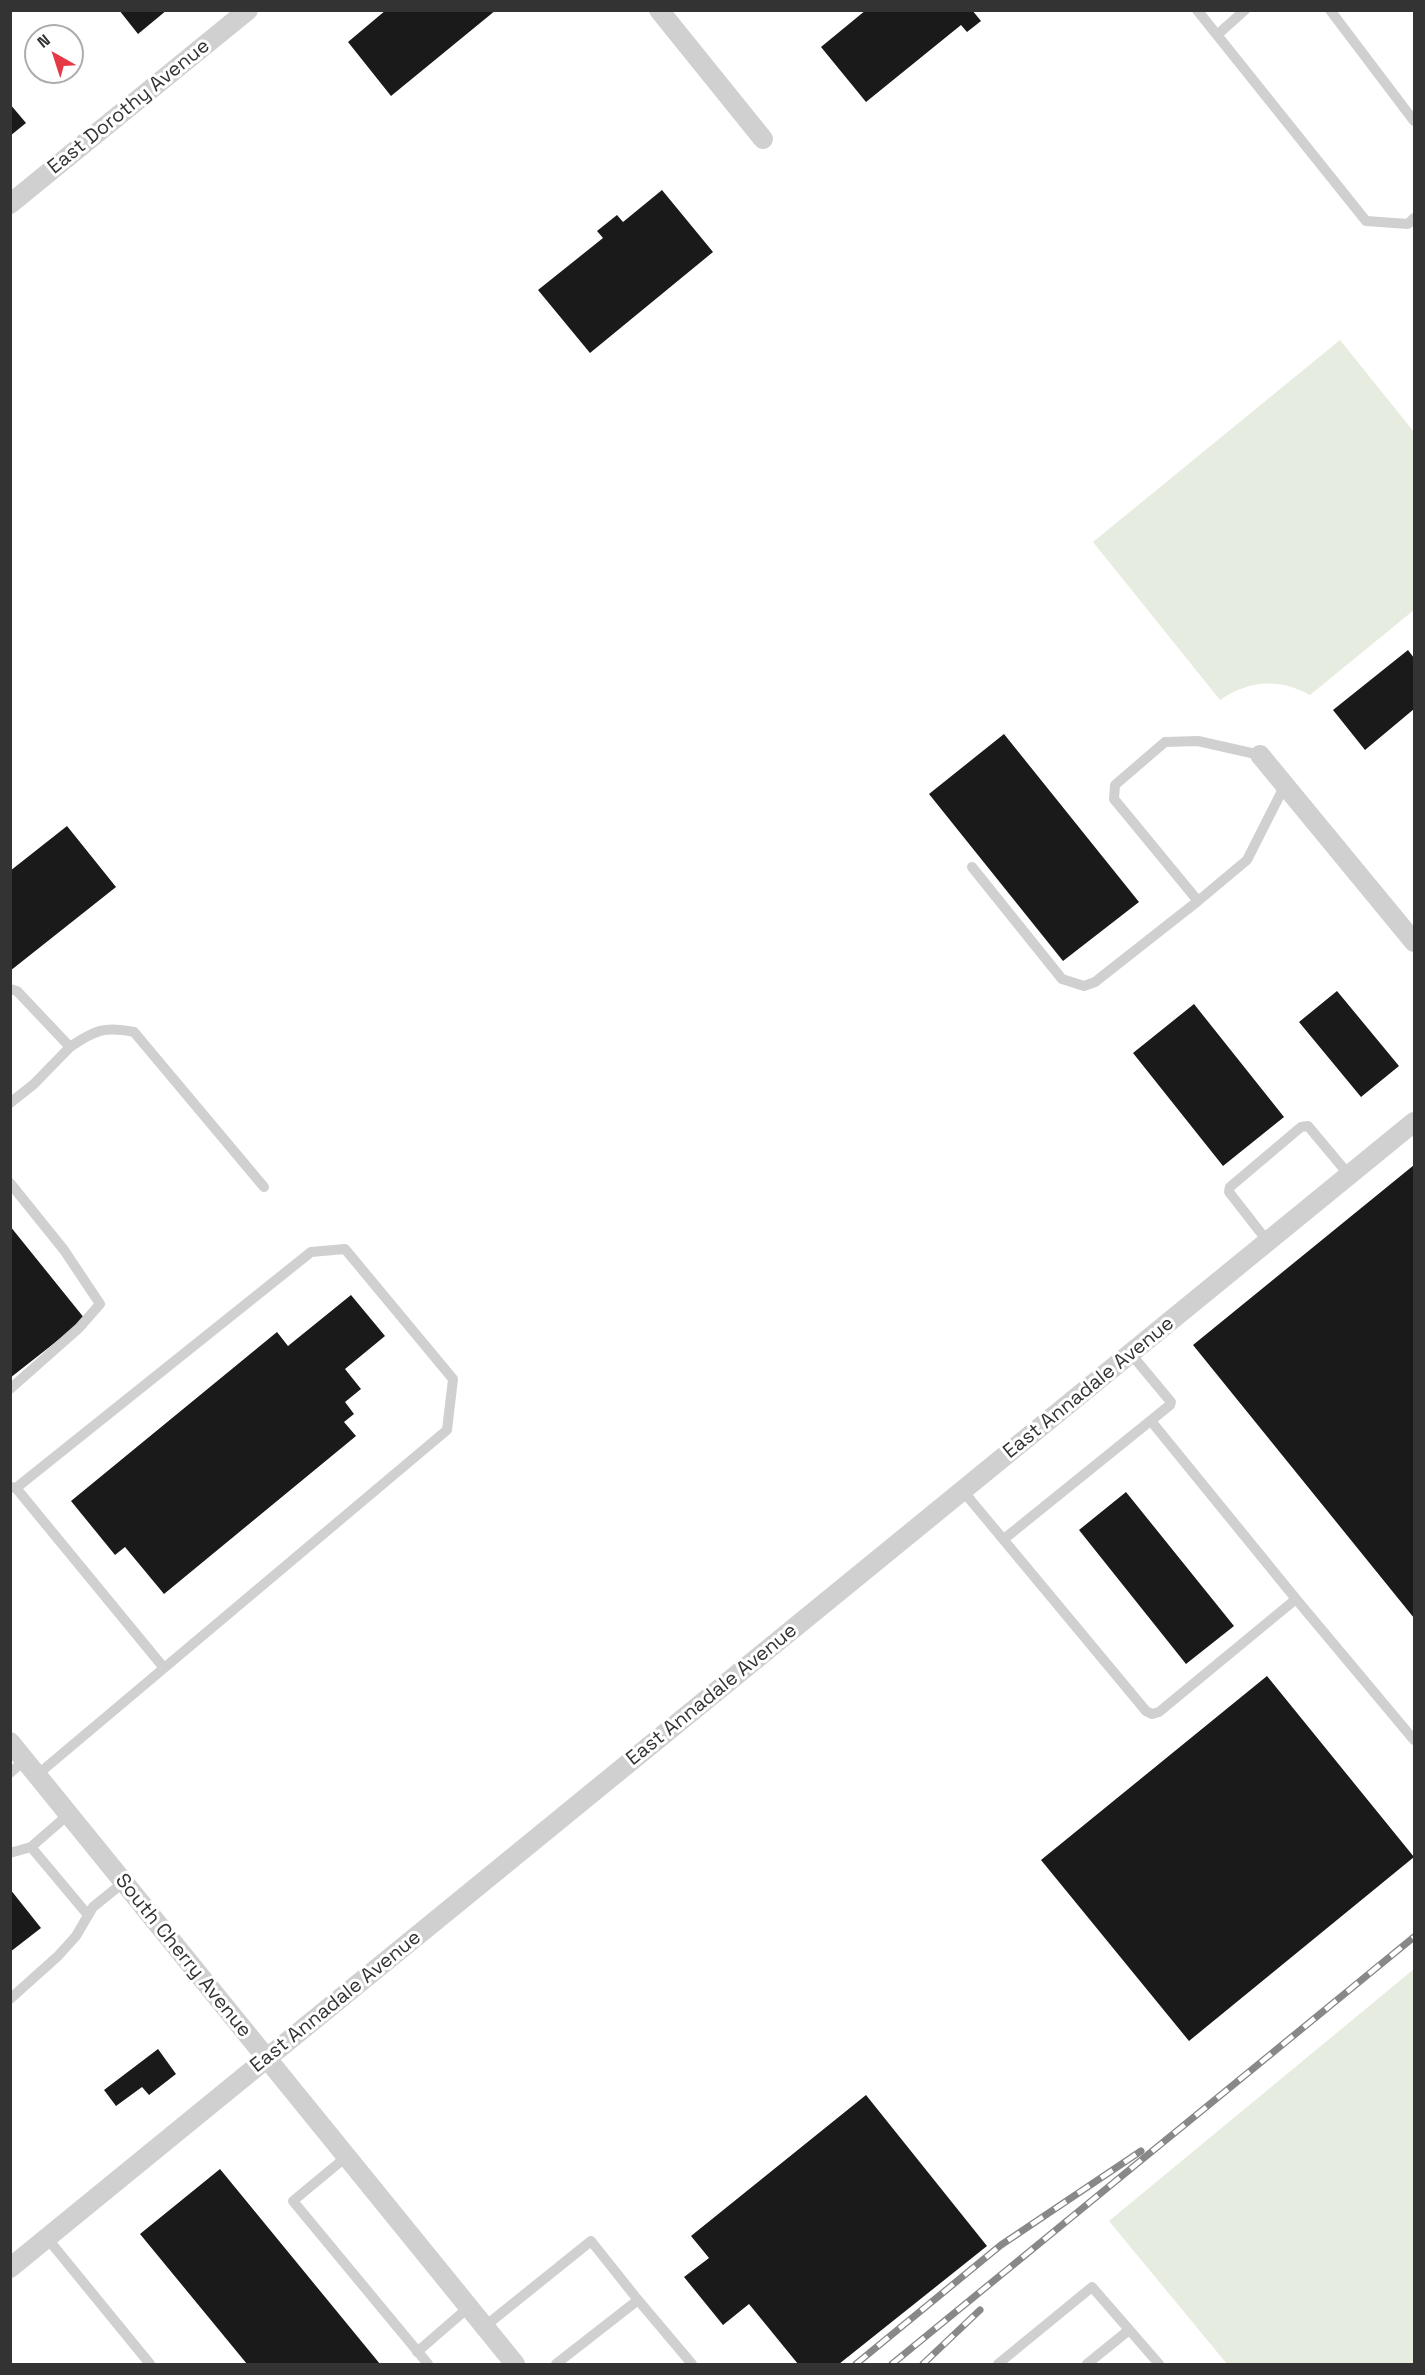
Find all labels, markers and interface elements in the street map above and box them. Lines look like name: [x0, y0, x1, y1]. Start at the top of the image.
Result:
north arrow: [24, 24, 84, 84]
text: N: [33, 30, 54, 53]
street label: East Dorothy Avenue: [43, 34, 215, 180]
street label: East Annadale Avenue: [999, 1312, 1179, 1464]
street label: East Annadale Avenue: [622, 1619, 802, 1771]
street label: South Cherry Avenue: [110, 1869, 256, 2043]
street label: East Annadale Avenue: [246, 1926, 426, 2078]

